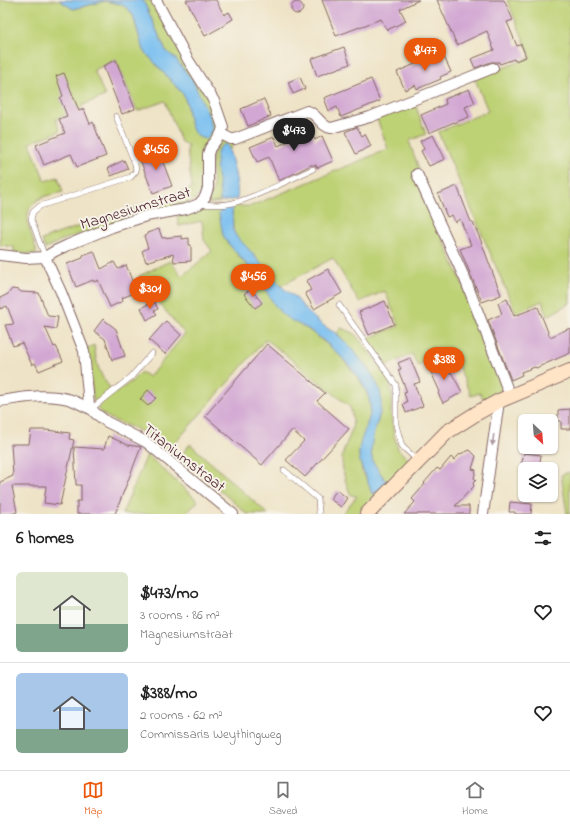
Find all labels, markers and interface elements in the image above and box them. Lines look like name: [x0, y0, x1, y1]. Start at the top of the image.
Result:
pin: $477: [401, 38, 449, 72]
text: $477: [413, 41, 437, 60]
pin: $473: [270, 118, 318, 152]
text: $473: [282, 121, 306, 140]
pin: $456: [132, 137, 180, 171]
text: $456: [143, 140, 169, 159]
street label: Magnesiumstraat: [77, 181, 194, 237]
pin: $456: [229, 264, 277, 298]
text: $456: [240, 267, 266, 286]
pin: $301: [126, 276, 174, 310]
text: $301: [139, 279, 161, 298]
pin: $388: [420, 347, 468, 381]
text: $388: [433, 350, 455, 369]
north arrow: [518, 414, 558, 454]
map controls: [518, 414, 558, 502]
street label: Titaniumstraat: [137, 418, 231, 499]
one-way arrow: [490, 434, 496, 446]
button: layers: [518, 462, 558, 502]
text: 6 homes: [16, 526, 74, 551]
icon: filters: [532, 527, 554, 549]
text: $473/mo: [140, 581, 199, 606]
icon: home: [48, 588, 96, 636]
icon: heart: [532, 601, 554, 623]
text: 3 rooms · 86 m²: [140, 606, 220, 625]
text: Magnesiumstraat: [140, 625, 233, 644]
text: $388/mo: [140, 681, 197, 706]
icon: home: [48, 689, 96, 737]
icon: heart: [532, 702, 554, 724]
text: 2 rooms · 62 m²: [140, 706, 223, 725]
text: Commissaris Weythingweg: [140, 725, 281, 744]
tab: Map: [82, 779, 104, 819]
tab: Saved: [269, 779, 298, 819]
tab: Home: [462, 779, 488, 819]

